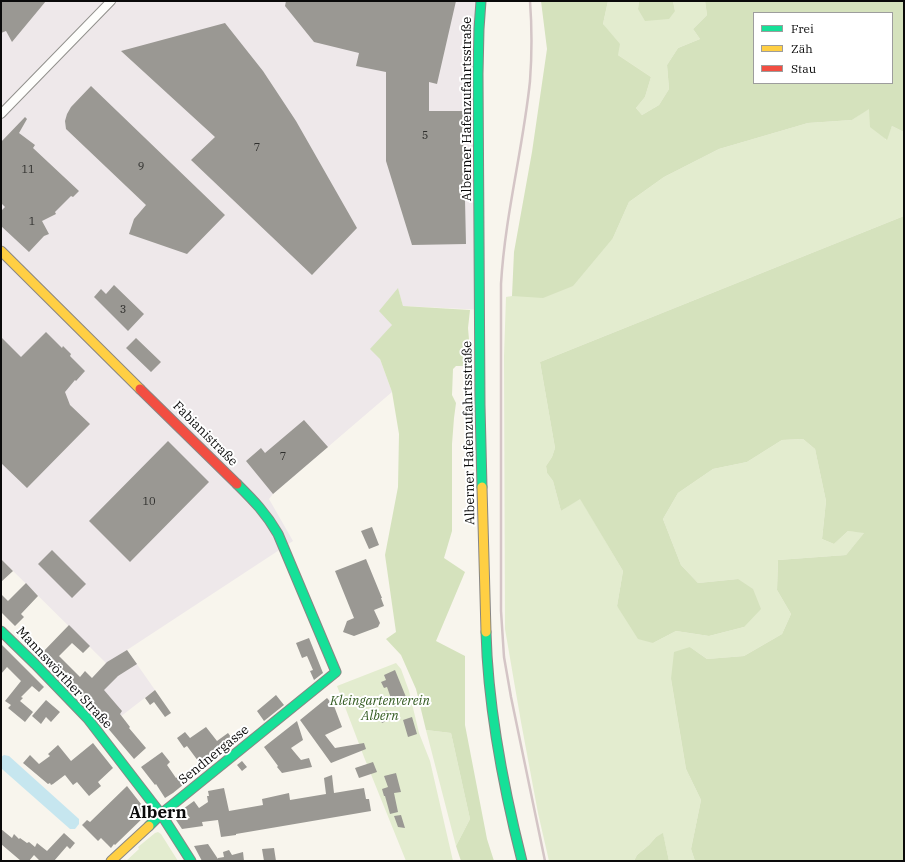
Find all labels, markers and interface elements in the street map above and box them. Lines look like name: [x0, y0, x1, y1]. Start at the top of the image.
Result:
legend: [753, 12, 893, 84]
street label: Alberner Hafenzufahrtsstraße: [459, 17, 475, 201]
text: Frei: [791, 21, 814, 36]
text: Zäh: [791, 41, 813, 56]
text: Stau: [791, 61, 816, 76]
house number: 5: [422, 129, 428, 143]
house number: 7: [254, 141, 260, 155]
house number: 9: [138, 160, 144, 174]
house number: 11: [21, 163, 35, 177]
house number: 1: [29, 215, 35, 229]
house number: 3: [120, 303, 126, 317]
street label: Alberner Hafenzufahrtsstraße: [460, 341, 478, 525]
street label: Fabianistraße: [169, 398, 241, 470]
house number: 7: [280, 450, 286, 464]
house number: 10: [142, 495, 156, 509]
street label: Mannswörther Straße: [13, 624, 115, 732]
park label: Kleingartenverein Albern: [330, 693, 430, 724]
street label: Sendnergasse: [176, 722, 252, 788]
district label: Albern: [129, 803, 187, 823]

